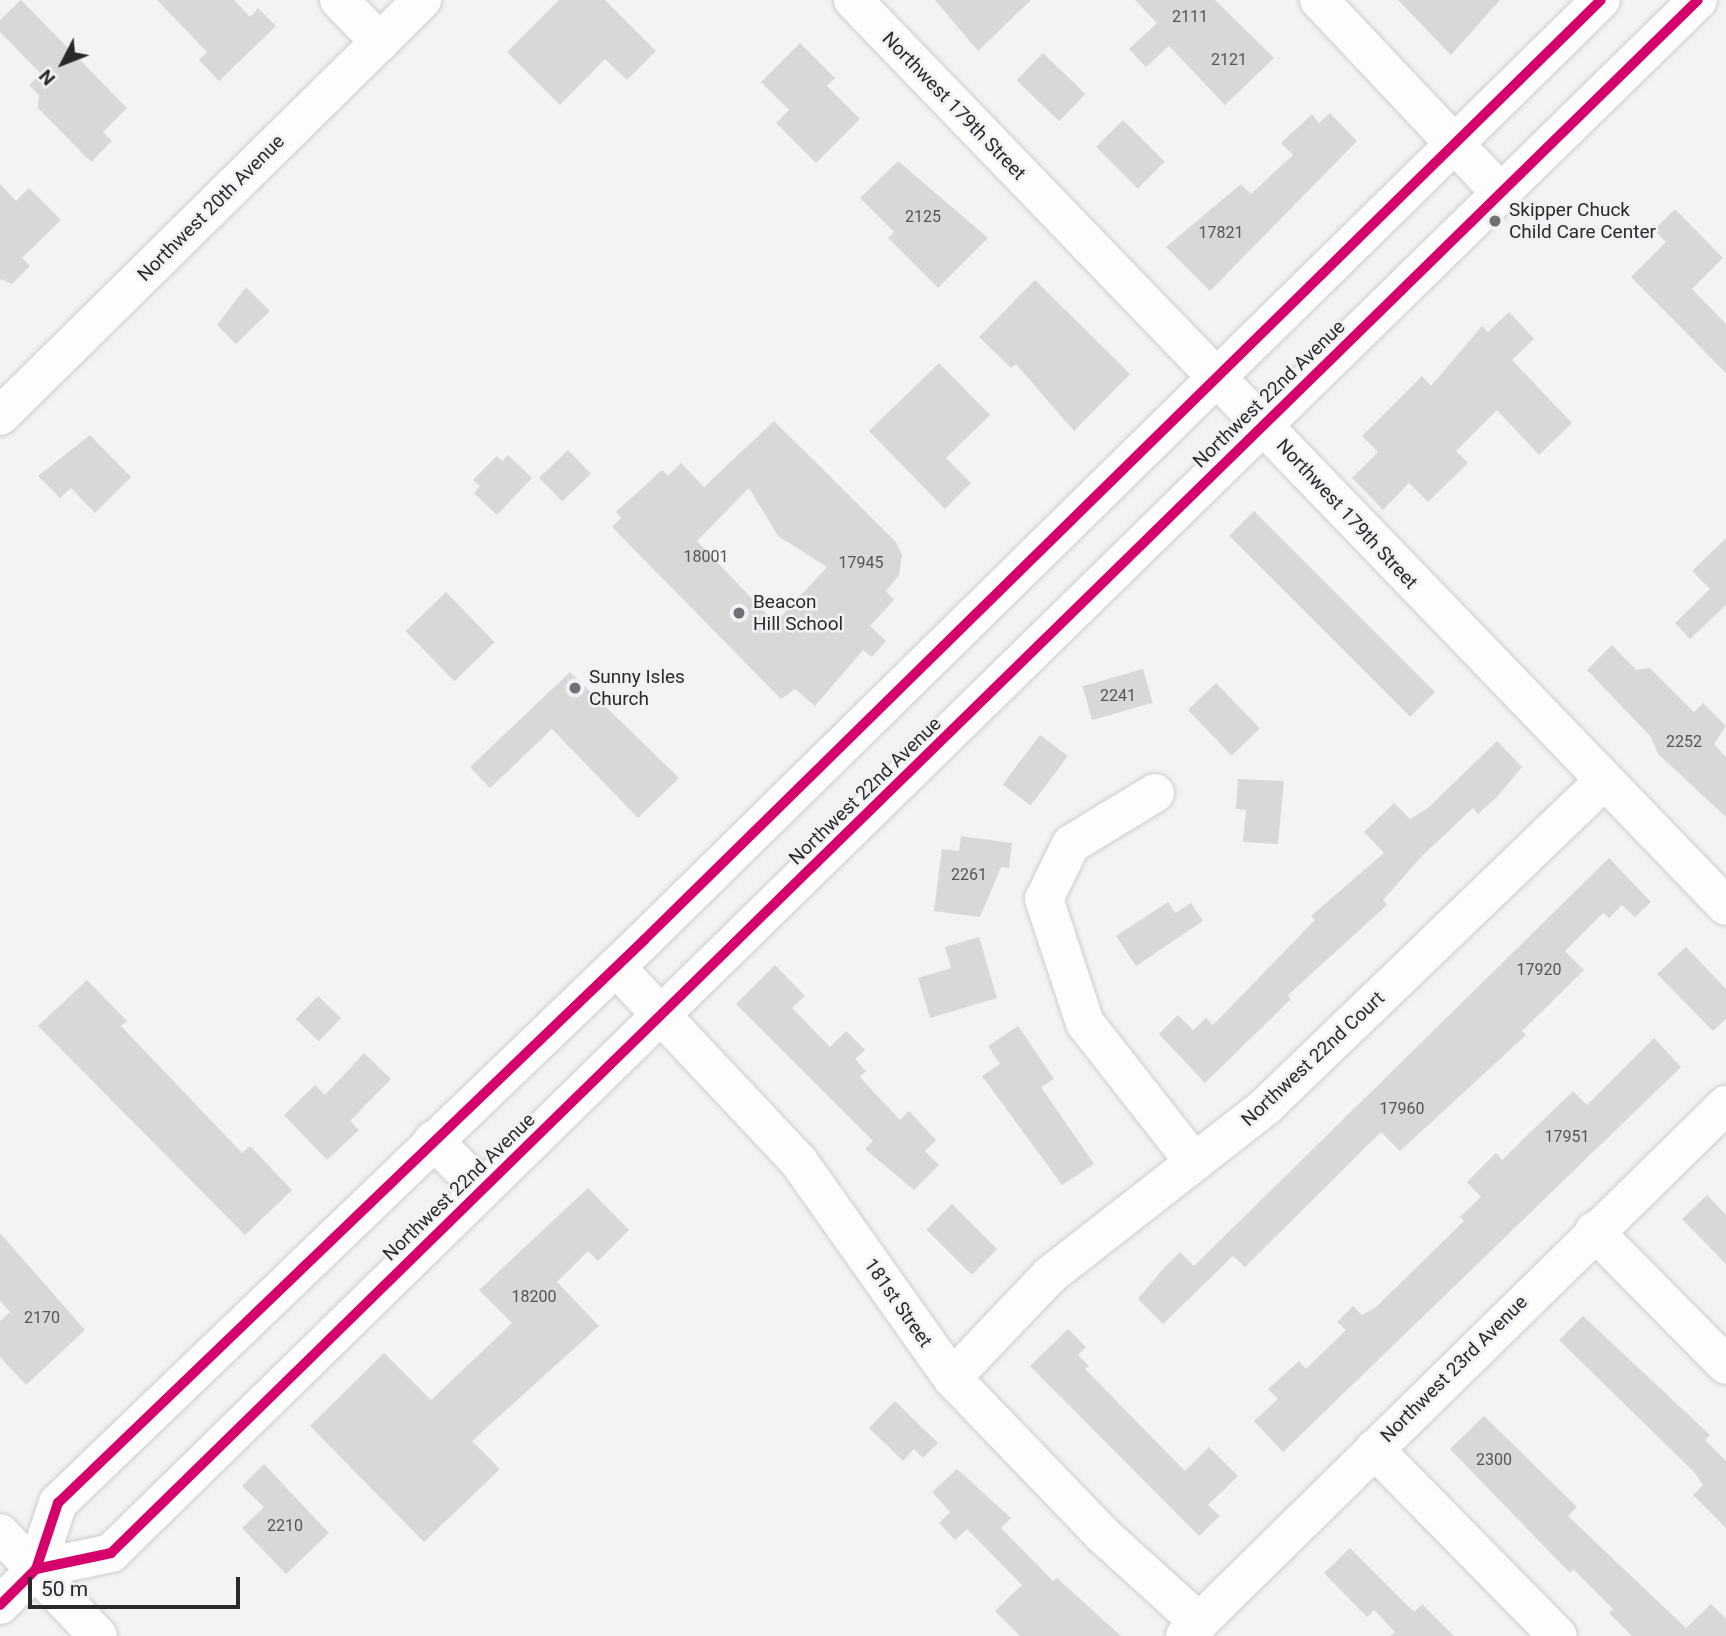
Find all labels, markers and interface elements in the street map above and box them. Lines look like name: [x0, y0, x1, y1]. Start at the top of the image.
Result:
house number: 2111: [1172, 7, 1208, 27]
street label: Northwest 179th Street: [878, 27, 1030, 185]
north arrow: [28, 28, 98, 98]
house number: 2121: [1211, 50, 1247, 70]
text: N: [34, 65, 60, 90]
street label: Northwest 20th Avenue: [133, 130, 289, 286]
place label: Skipper Chuck Child Care Center: [1509, 199, 1656, 243]
house number: 2125: [905, 207, 941, 227]
marker: Skipper Chuck Child Care Center: [1487, 213, 1503, 229]
house number: 17821: [1199, 223, 1243, 243]
street label: Northwest 22nd Avenue: [1188, 315, 1350, 473]
street label: Northwest 179th Street: [1272, 434, 1422, 594]
house number: 18001: [684, 547, 728, 567]
house number: 17945: [839, 553, 883, 573]
place label: Beacon Hill School: [753, 591, 843, 635]
marker: Beacon Hill School: [731, 605, 747, 621]
place label: Sunny Isles Church: [589, 666, 685, 710]
marker: Sunny Isles Church: [567, 680, 583, 696]
house number: 2241: [1100, 686, 1136, 706]
street label: Northwest 22nd Avenue: [784, 712, 946, 870]
house number: 2252: [1666, 732, 1702, 752]
house number: 2261: [951, 865, 987, 885]
house number: 17920: [1517, 960, 1561, 980]
street label: Northwest 22nd Court: [1237, 987, 1389, 1131]
house number: 17960: [1380, 1099, 1424, 1119]
street label: Northwest 22nd Avenue: [378, 1108, 540, 1266]
house number: 17951: [1545, 1127, 1589, 1147]
street label: 181st Street: [859, 1254, 937, 1352]
house number: 18200: [512, 1287, 556, 1307]
street label: Northwest 23rd Avenue: [1376, 1291, 1532, 1447]
house number: 2170: [24, 1308, 60, 1328]
house number: 2300: [1476, 1450, 1512, 1470]
house number: 2210: [267, 1516, 303, 1536]
scale bar: [32, 1562, 243, 1606]
text: 50 m: [41, 1577, 88, 1601]

